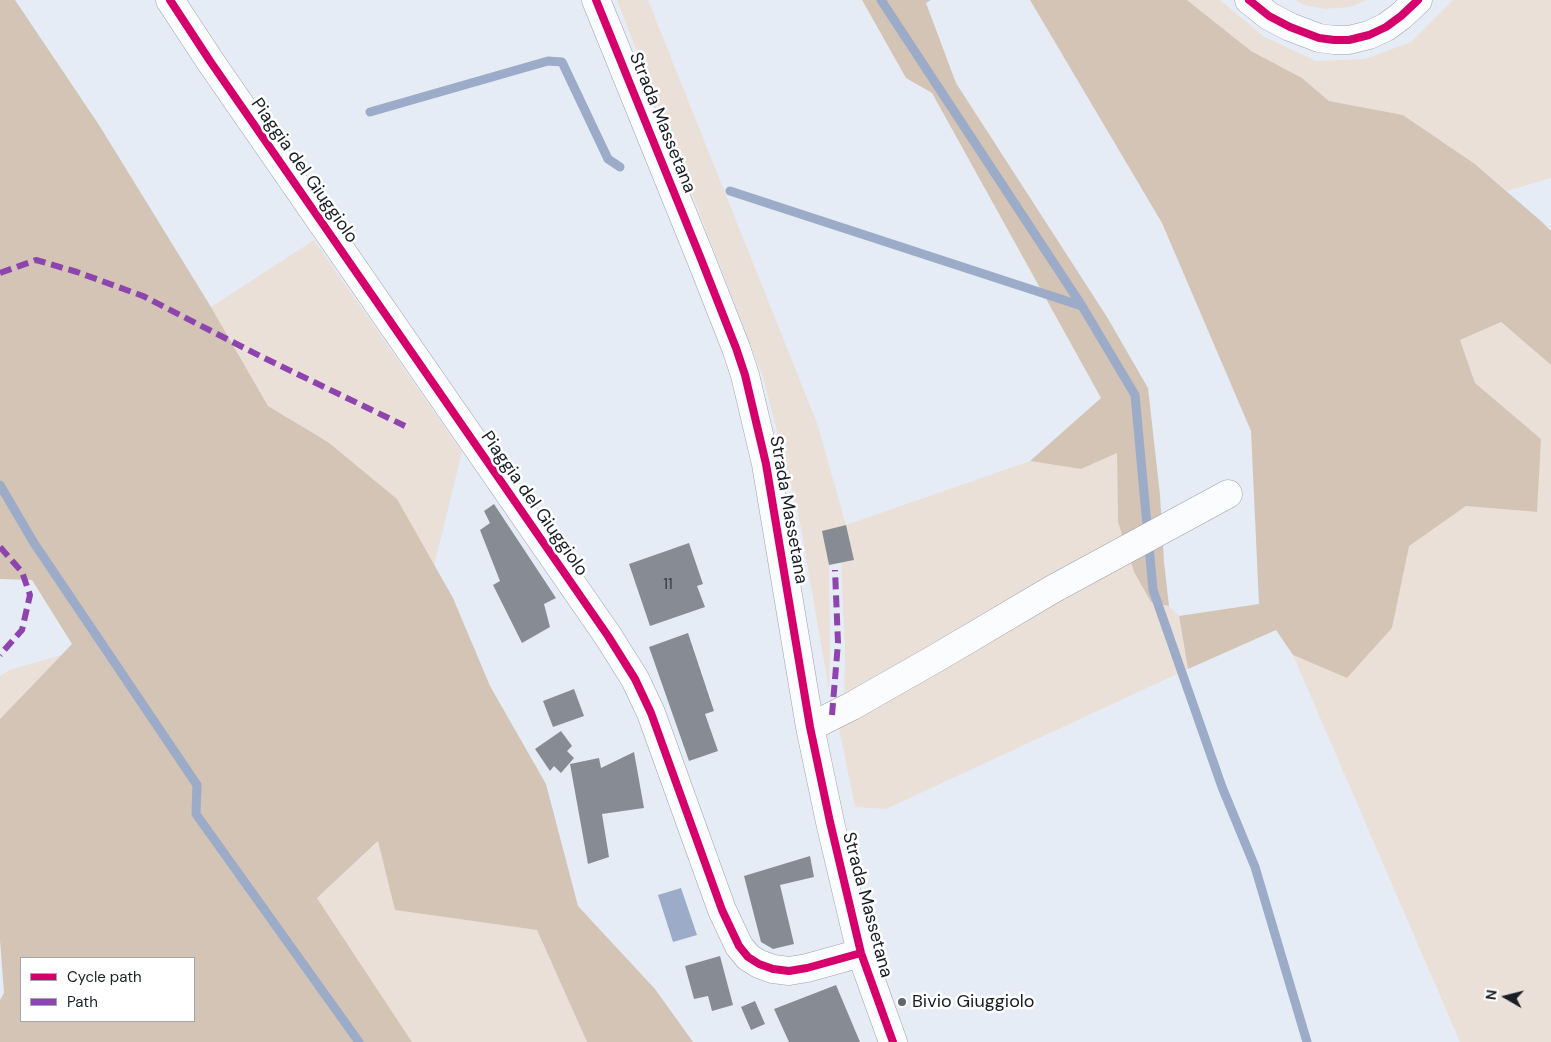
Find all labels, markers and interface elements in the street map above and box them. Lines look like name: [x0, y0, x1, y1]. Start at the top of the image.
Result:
street label: Strada Massetana: [624, 50, 700, 196]
street label: Piaggia del Giuggiolo: [246, 94, 362, 248]
street label: Piaggia del Giuggiolo: [476, 427, 592, 581]
street label: Strada Massetana: [764, 434, 812, 586]
house number: 11: [663, 576, 673, 594]
street label: Strada Massetana: [837, 830, 897, 980]
legend: [20, 957, 195, 1022]
text: Cycle path: [67, 967, 142, 987]
north arrow: [1481, 972, 1531, 1022]
text: N: [1482, 989, 1501, 1001]
place label: Bivio Giuggiolo: [912, 991, 1034, 1013]
text: Path: [67, 992, 98, 1012]
marker: Bivio Giuggiolo: [896, 996, 908, 1008]

